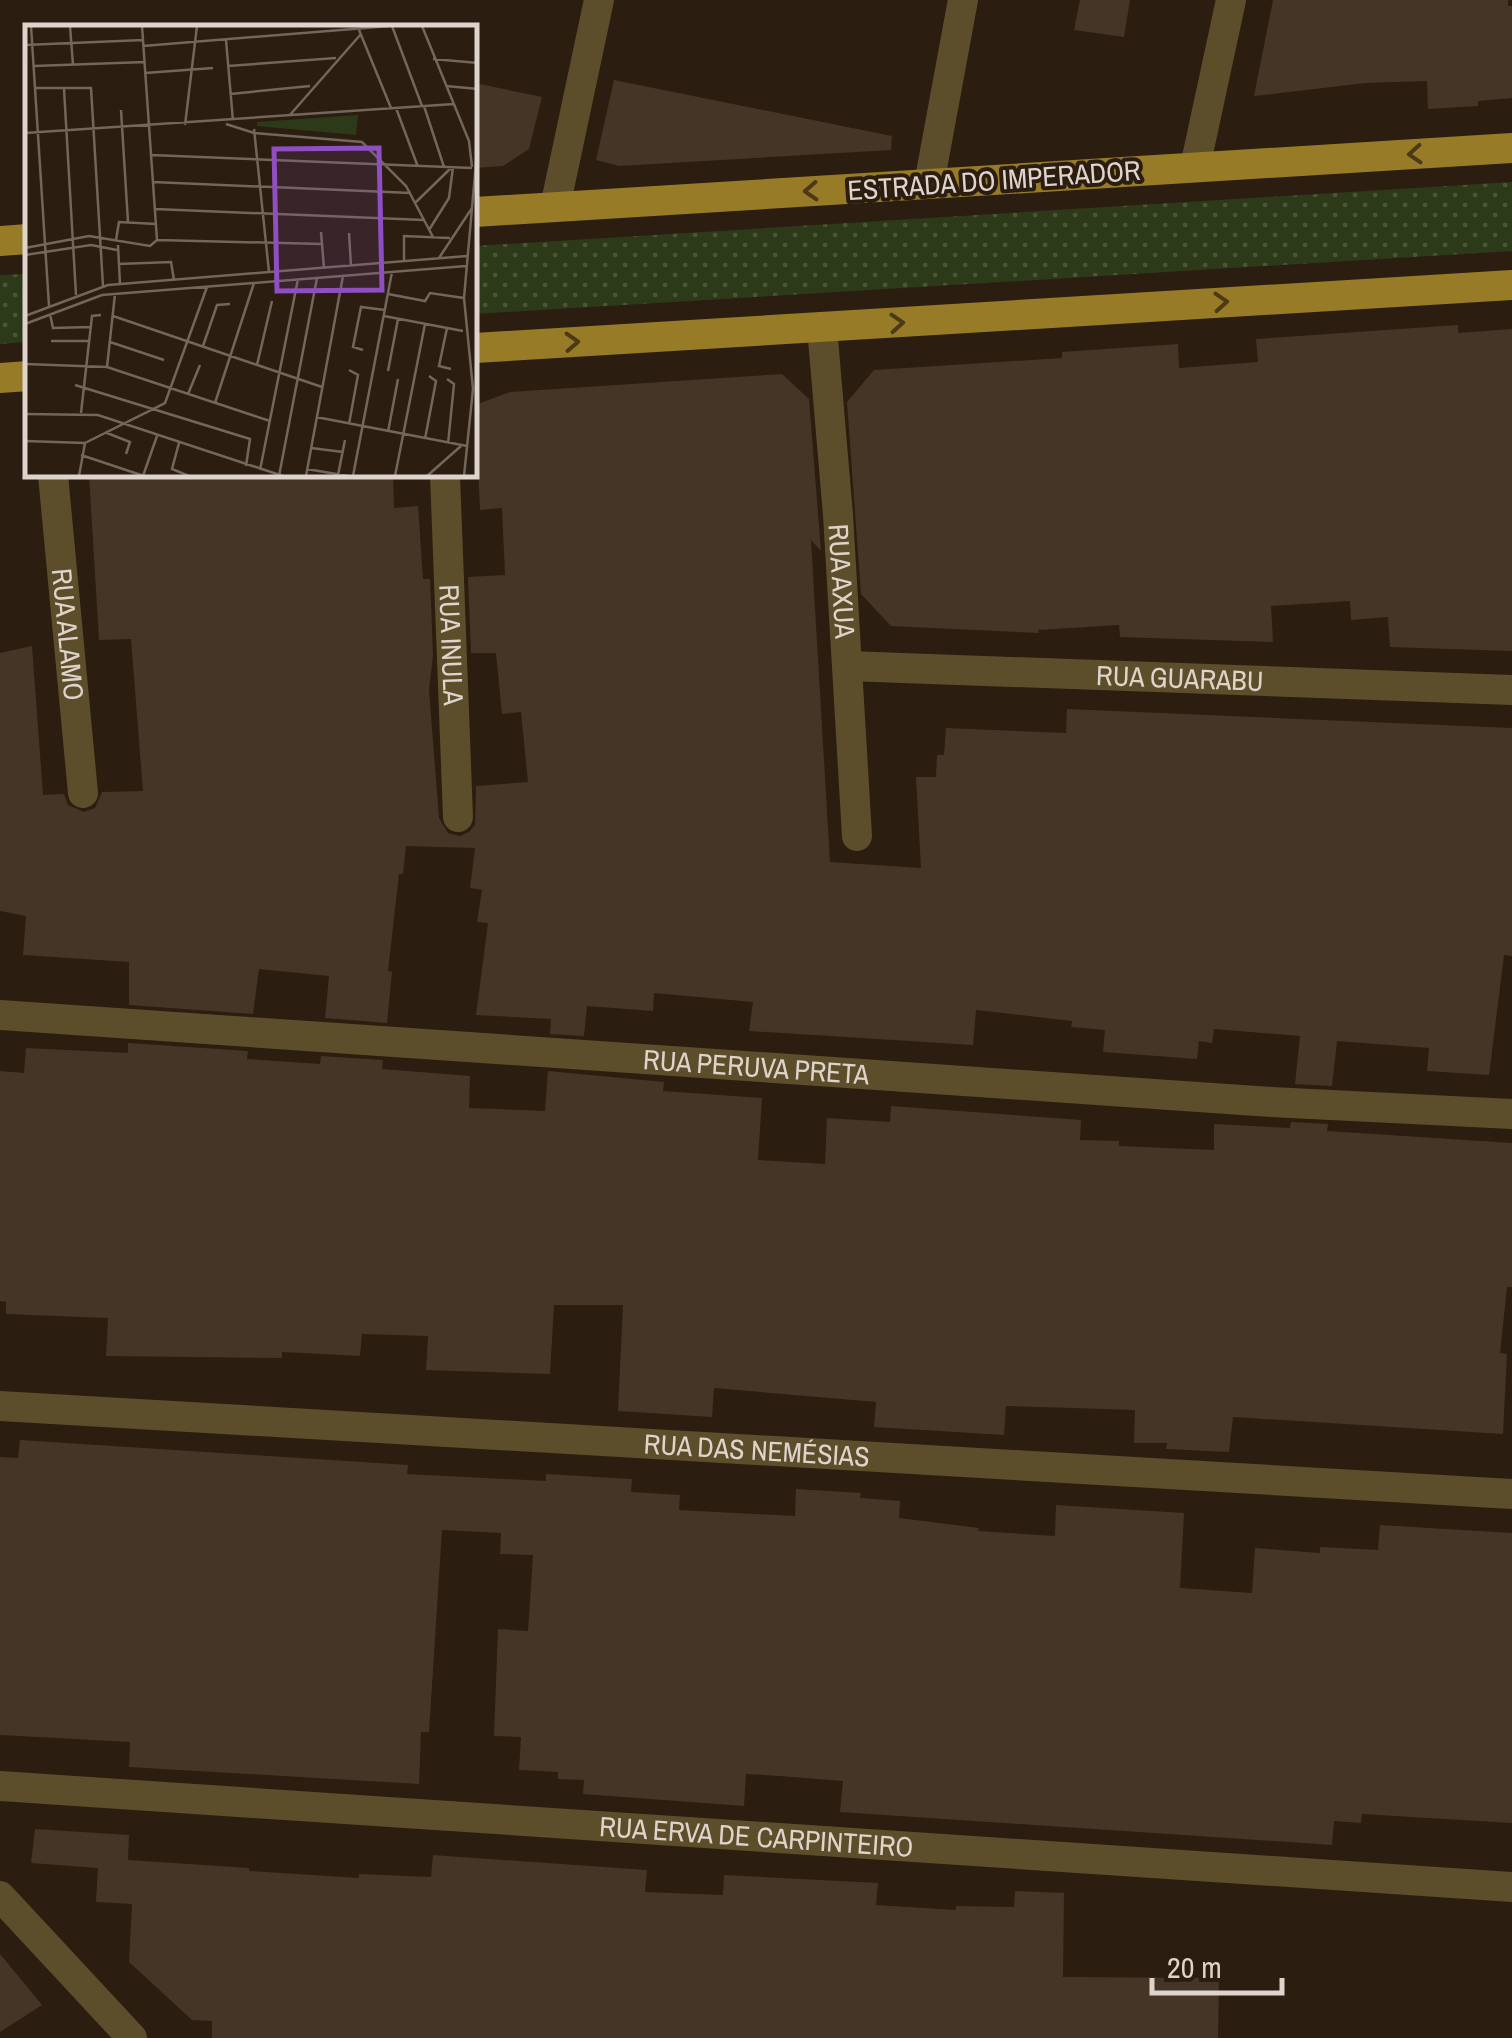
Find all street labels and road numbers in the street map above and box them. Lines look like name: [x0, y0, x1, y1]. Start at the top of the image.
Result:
street label: ESTRADA DO IMPERADOR: [846, 151, 1142, 209]
street label: RUA AXUA: [820, 523, 864, 640]
street label: RUA ALAMO: [43, 566, 93, 702]
street label: RUA INULA: [430, 584, 473, 707]
street label: RUA GUARABU: [1096, 656, 1264, 700]
street label: RUA PERUVA PRETA: [642, 1040, 871, 1093]
street label: RUA DAS NEMÉSIAS: [643, 1425, 871, 1476]
street label: RUA ERVA DE CARPINTEIRO: [598, 1807, 914, 1866]

